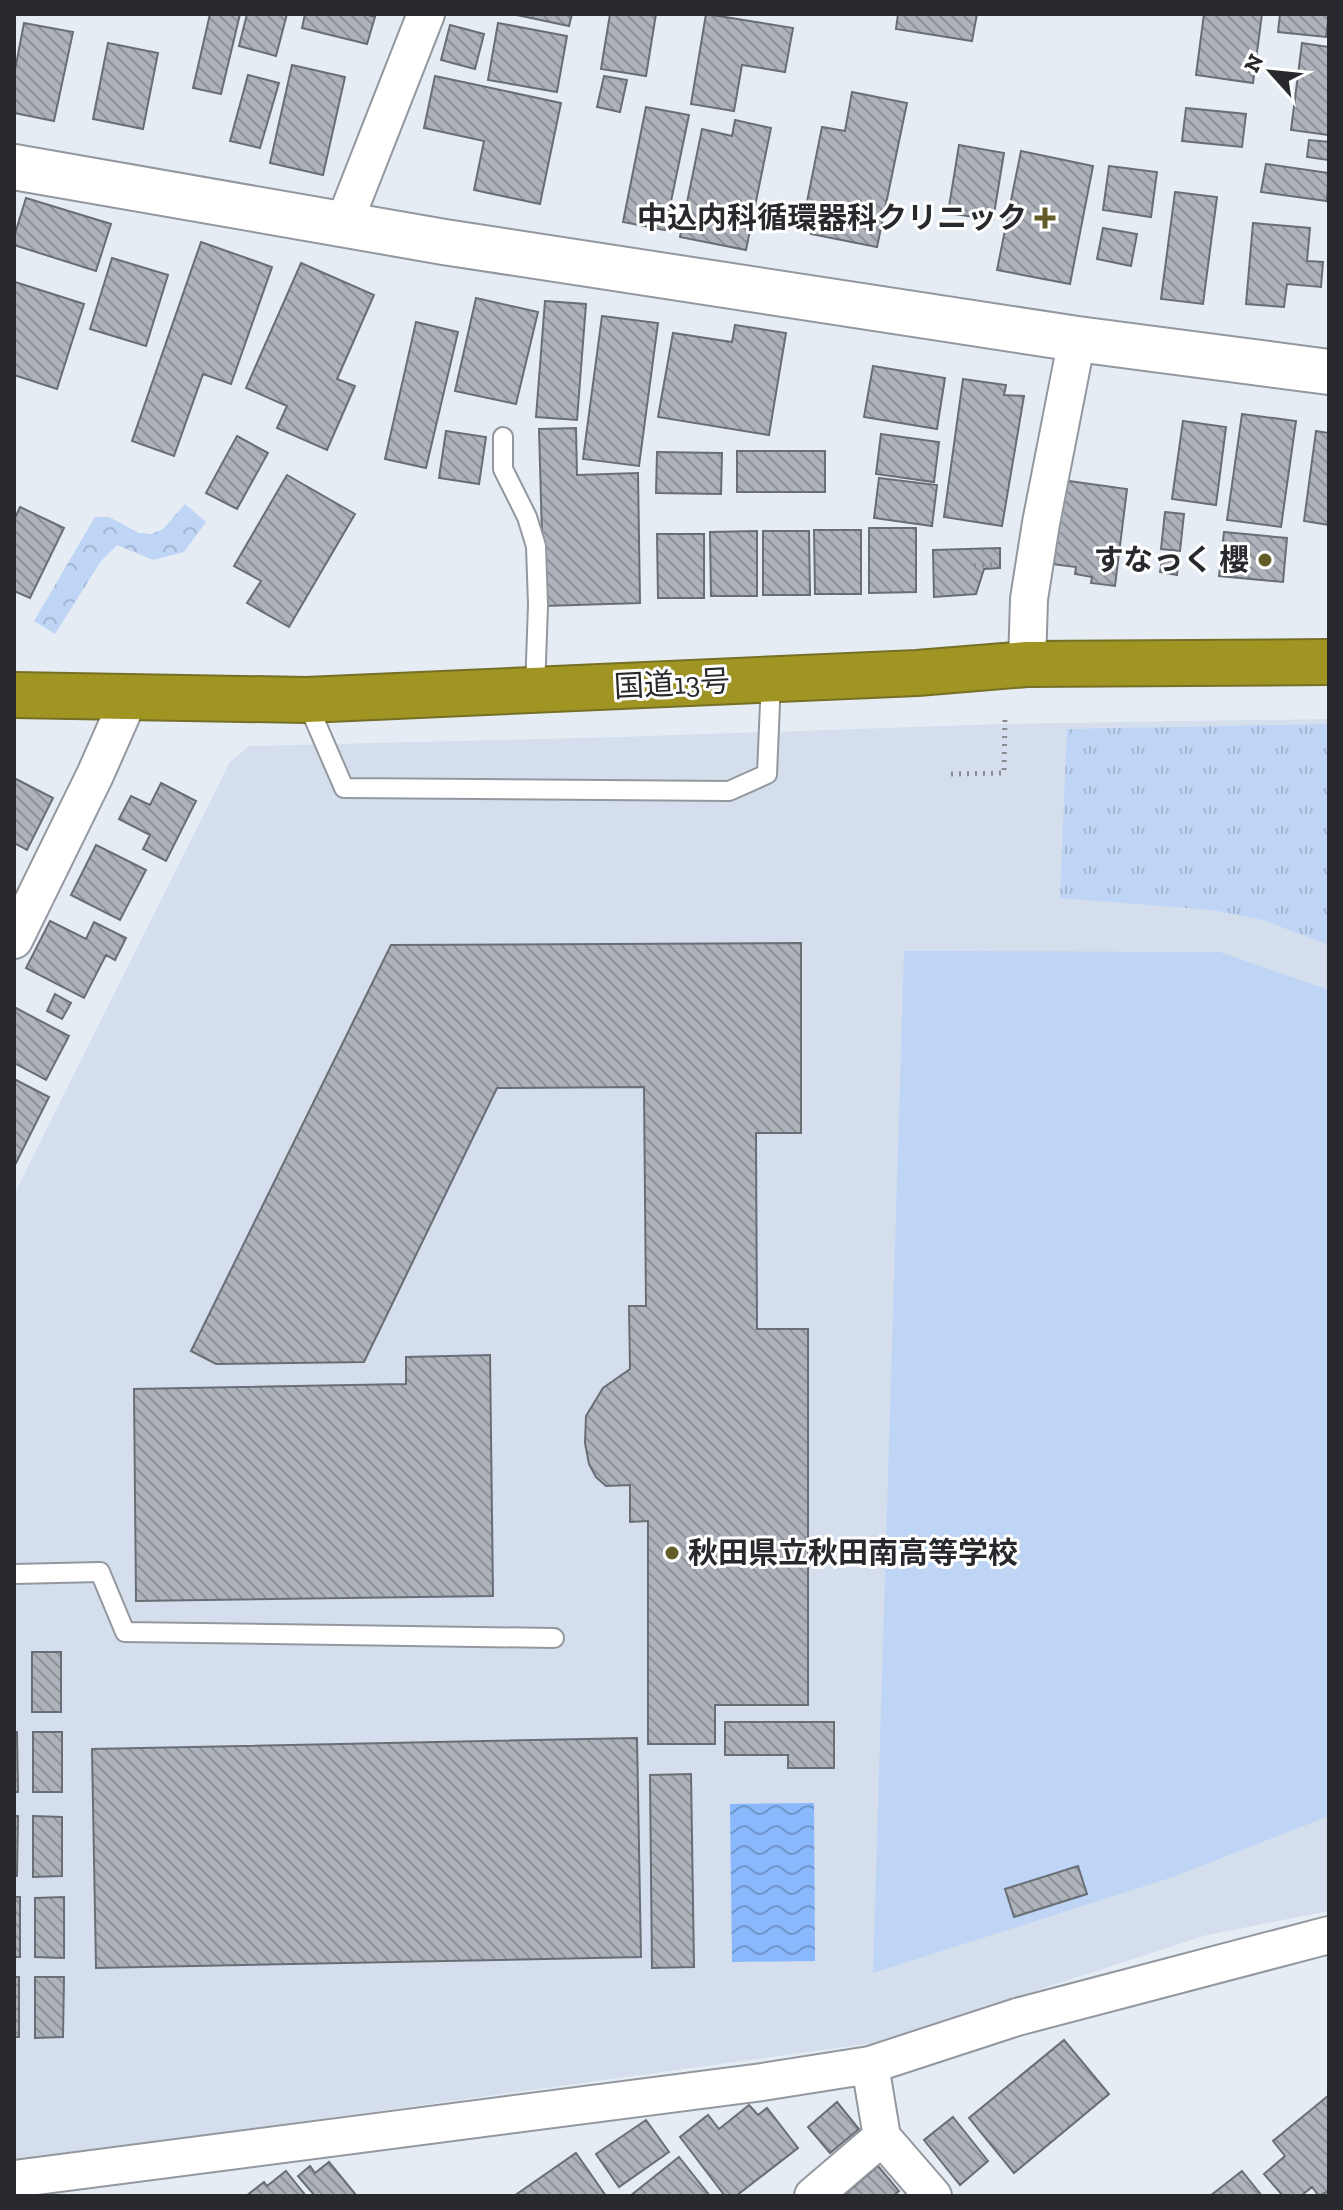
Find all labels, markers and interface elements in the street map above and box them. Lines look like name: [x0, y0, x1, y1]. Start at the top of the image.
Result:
north arrow: [1231, 32, 1311, 112]
text: N: [1238, 49, 1270, 77]
place label: 中込内科循環器科クリニック: [637, 200, 1027, 236]
marker: 中込内科循環器科クリニック: [1034, 207, 1056, 229]
place label: すなっく 櫻: [1093, 542, 1249, 578]
marker: すなっく 櫻: [1256, 551, 1274, 569]
street label: 国道13号: [613, 663, 731, 705]
place label: 秋田県立秋田南高等学校: [688, 1535, 1018, 1571]
marker: 秋田県立秋田南高等学校: [663, 1544, 681, 1562]

